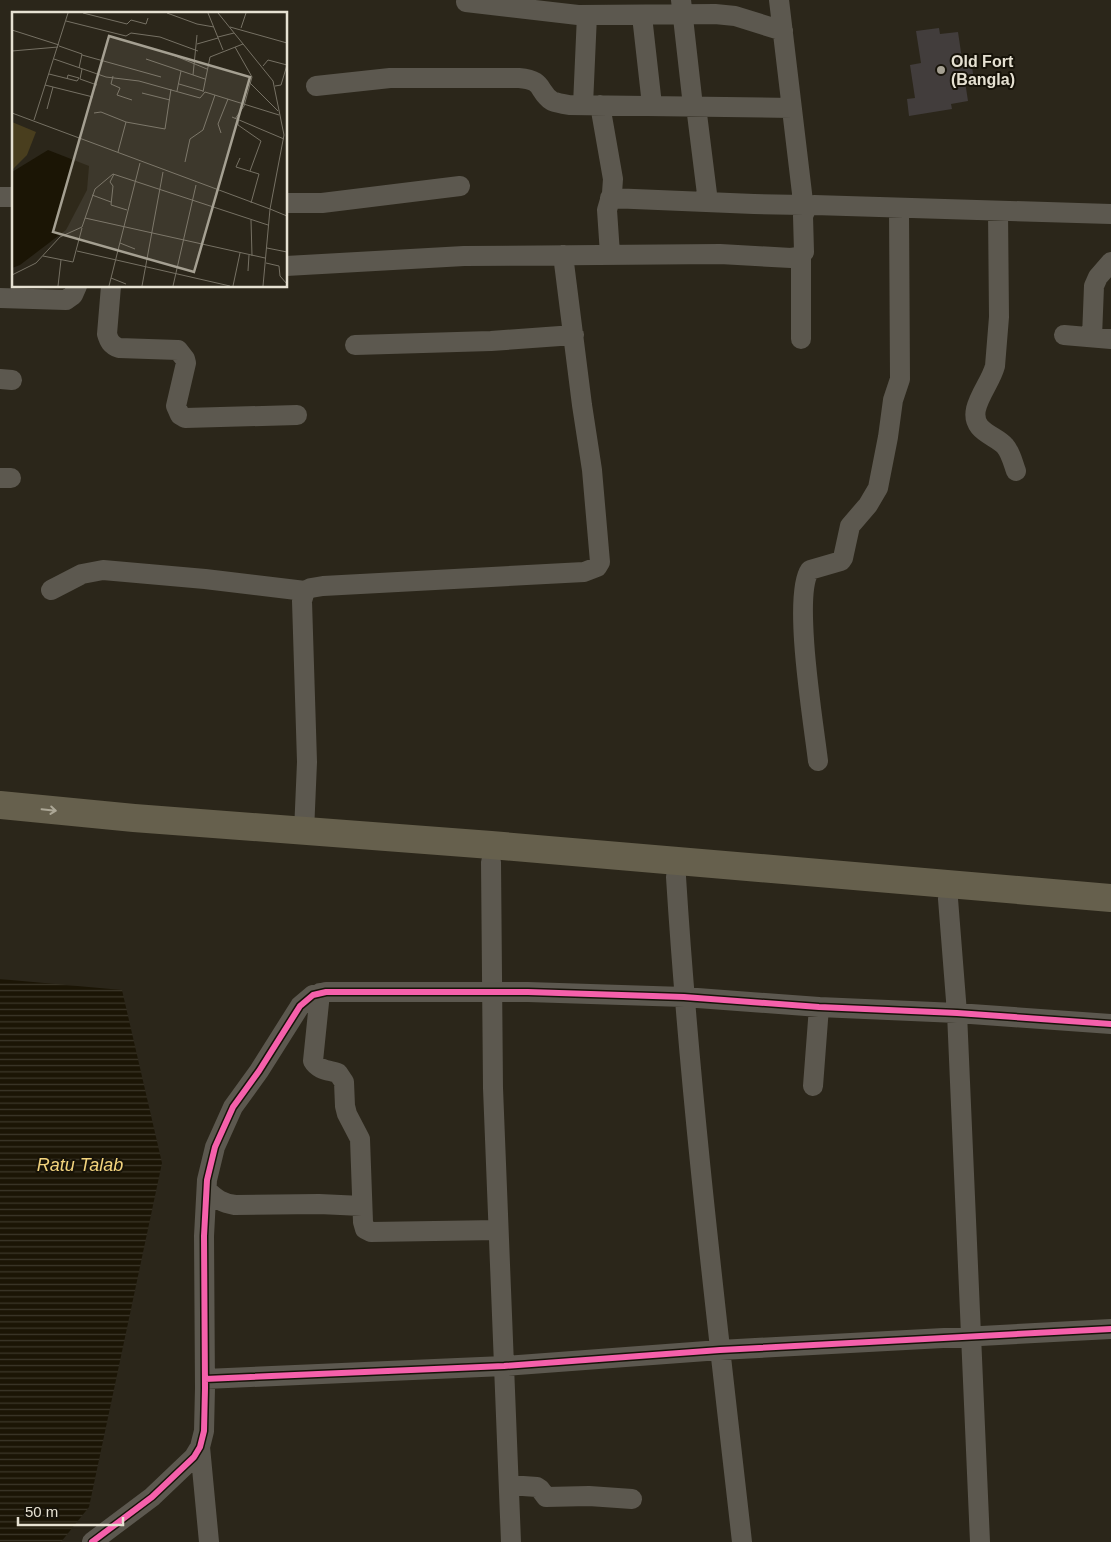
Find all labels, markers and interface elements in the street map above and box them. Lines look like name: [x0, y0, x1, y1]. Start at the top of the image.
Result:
inset map: [12, 12, 288, 288]
place label: Old Fort (Bangla): [951, 53, 1015, 88]
marker: Old Fort (Bangla): [935, 64, 947, 76]
one-way arrow: [40, 805, 56, 814]
water label: Ratu Talab: [37, 1155, 123, 1175]
scale bar: [18, 1494, 122, 1526]
text: 50 m: [25, 1503, 58, 1520]

